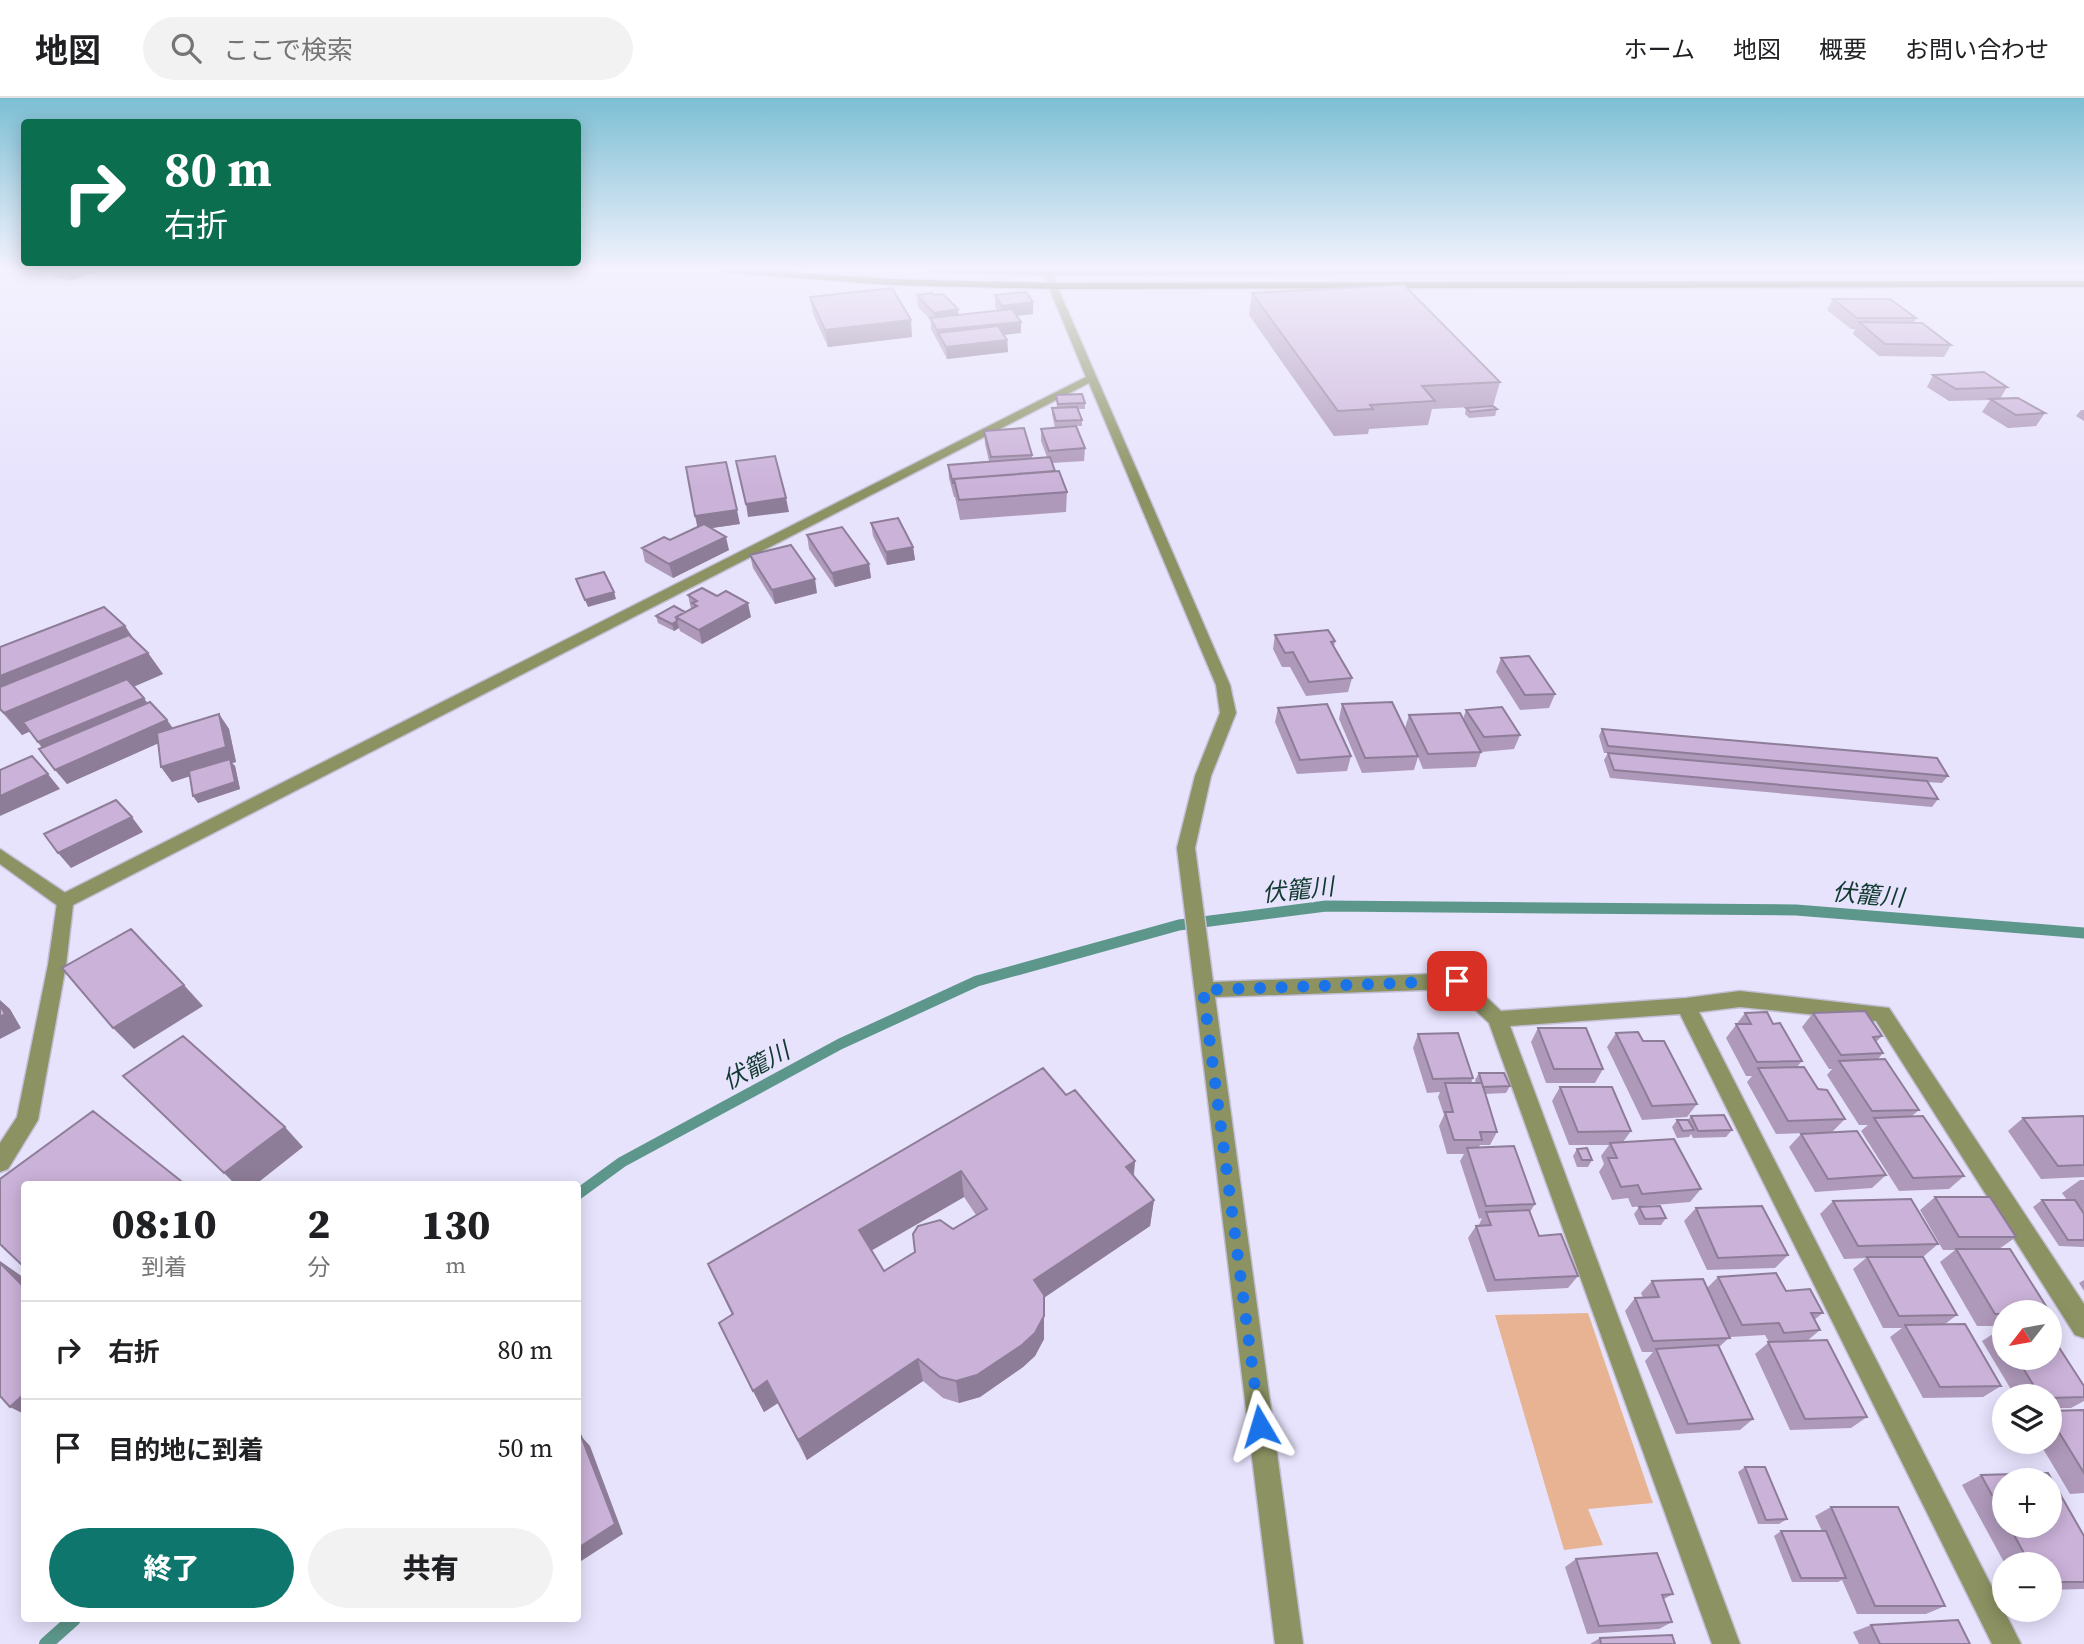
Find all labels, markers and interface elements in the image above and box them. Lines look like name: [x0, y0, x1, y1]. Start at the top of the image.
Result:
search box: [143, 17, 633, 80]
text: 地図: [35, 28, 101, 73]
icon: search: [167, 29, 205, 67]
text: ここで検索: [223, 32, 353, 68]
text: ホーム: [1624, 33, 1695, 66]
text: 地図: [1733, 33, 1781, 66]
text: 概要: [1819, 33, 1867, 66]
text: お問い合わせ: [1905, 33, 2049, 66]
text: 80 m: [164, 135, 272, 202]
icon: right: [49, 147, 140, 238]
text: 右折: [164, 203, 228, 247]
water label: 伏籠川: [1260, 869, 1338, 910]
water label: 伏籠川: [1831, 875, 1908, 914]
pin: [1427, 951, 1487, 1011]
icon: arrive: [1438, 962, 1476, 1000]
water label: 伏籠川: [716, 1033, 798, 1097]
text: 08:10: [112, 1194, 217, 1252]
text: 2: [307, 1194, 330, 1252]
text: 130: [421, 1195, 490, 1253]
text: m: [445, 1249, 466, 1281]
text: 到着: [141, 1251, 187, 1283]
text: 分: [307, 1251, 330, 1283]
north arrow: [1992, 1300, 2062, 1370]
map controls: [1992, 1300, 2062, 1622]
icon: right: [49, 1331, 87, 1369]
text: 80 m: [498, 1332, 553, 1368]
text: 右折: [108, 1334, 160, 1370]
button: layers: [1992, 1384, 2062, 1454]
position arrow: [1223, 1389, 1297, 1463]
icon: arrive: [49, 1429, 87, 1467]
text: 50 m: [498, 1430, 553, 1466]
text: 目的地に到着: [108, 1432, 264, 1468]
button: +: [1992, 1468, 2062, 1538]
button: 終了: [49, 1528, 294, 1608]
button: 共有: [308, 1528, 553, 1608]
button: −: [1992, 1552, 2062, 1622]

